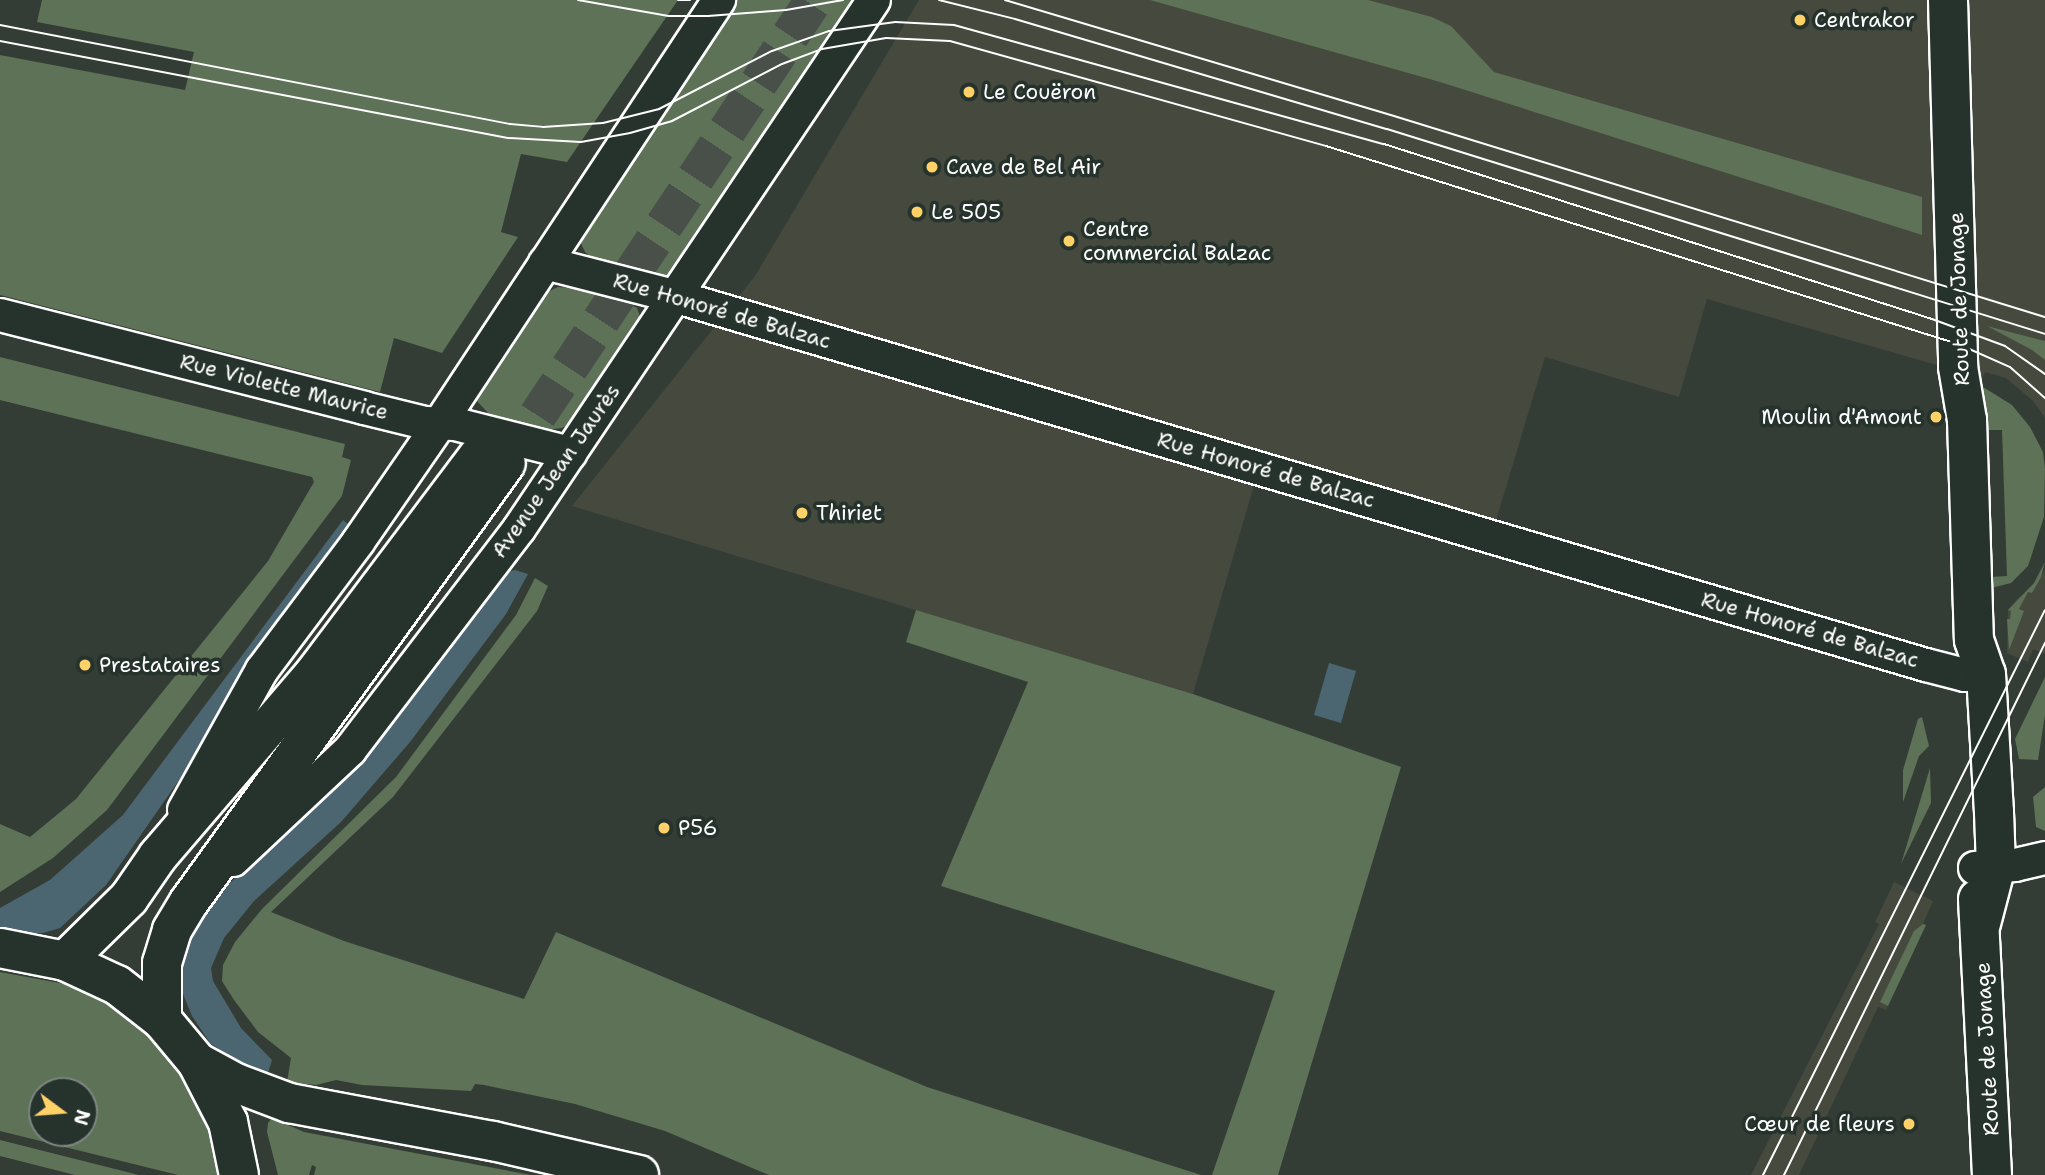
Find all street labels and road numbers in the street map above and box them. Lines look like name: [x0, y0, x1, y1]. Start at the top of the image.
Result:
street label: Route de Jonage: [1943, 212, 1975, 386]
street label: Rue Honoré de Balzac: [610, 268, 834, 354]
street label: Rue Violette Maurice: [177, 349, 391, 425]
street label: Avenue Jean Jaurès: [486, 379, 626, 563]
street label: Rue Honoré de Balzac: [1154, 427, 1378, 513]
street label: Rue Honoré de Balzac: [1698, 587, 1922, 673]
street label: Route de Jonage: [1970, 962, 2004, 1136]

